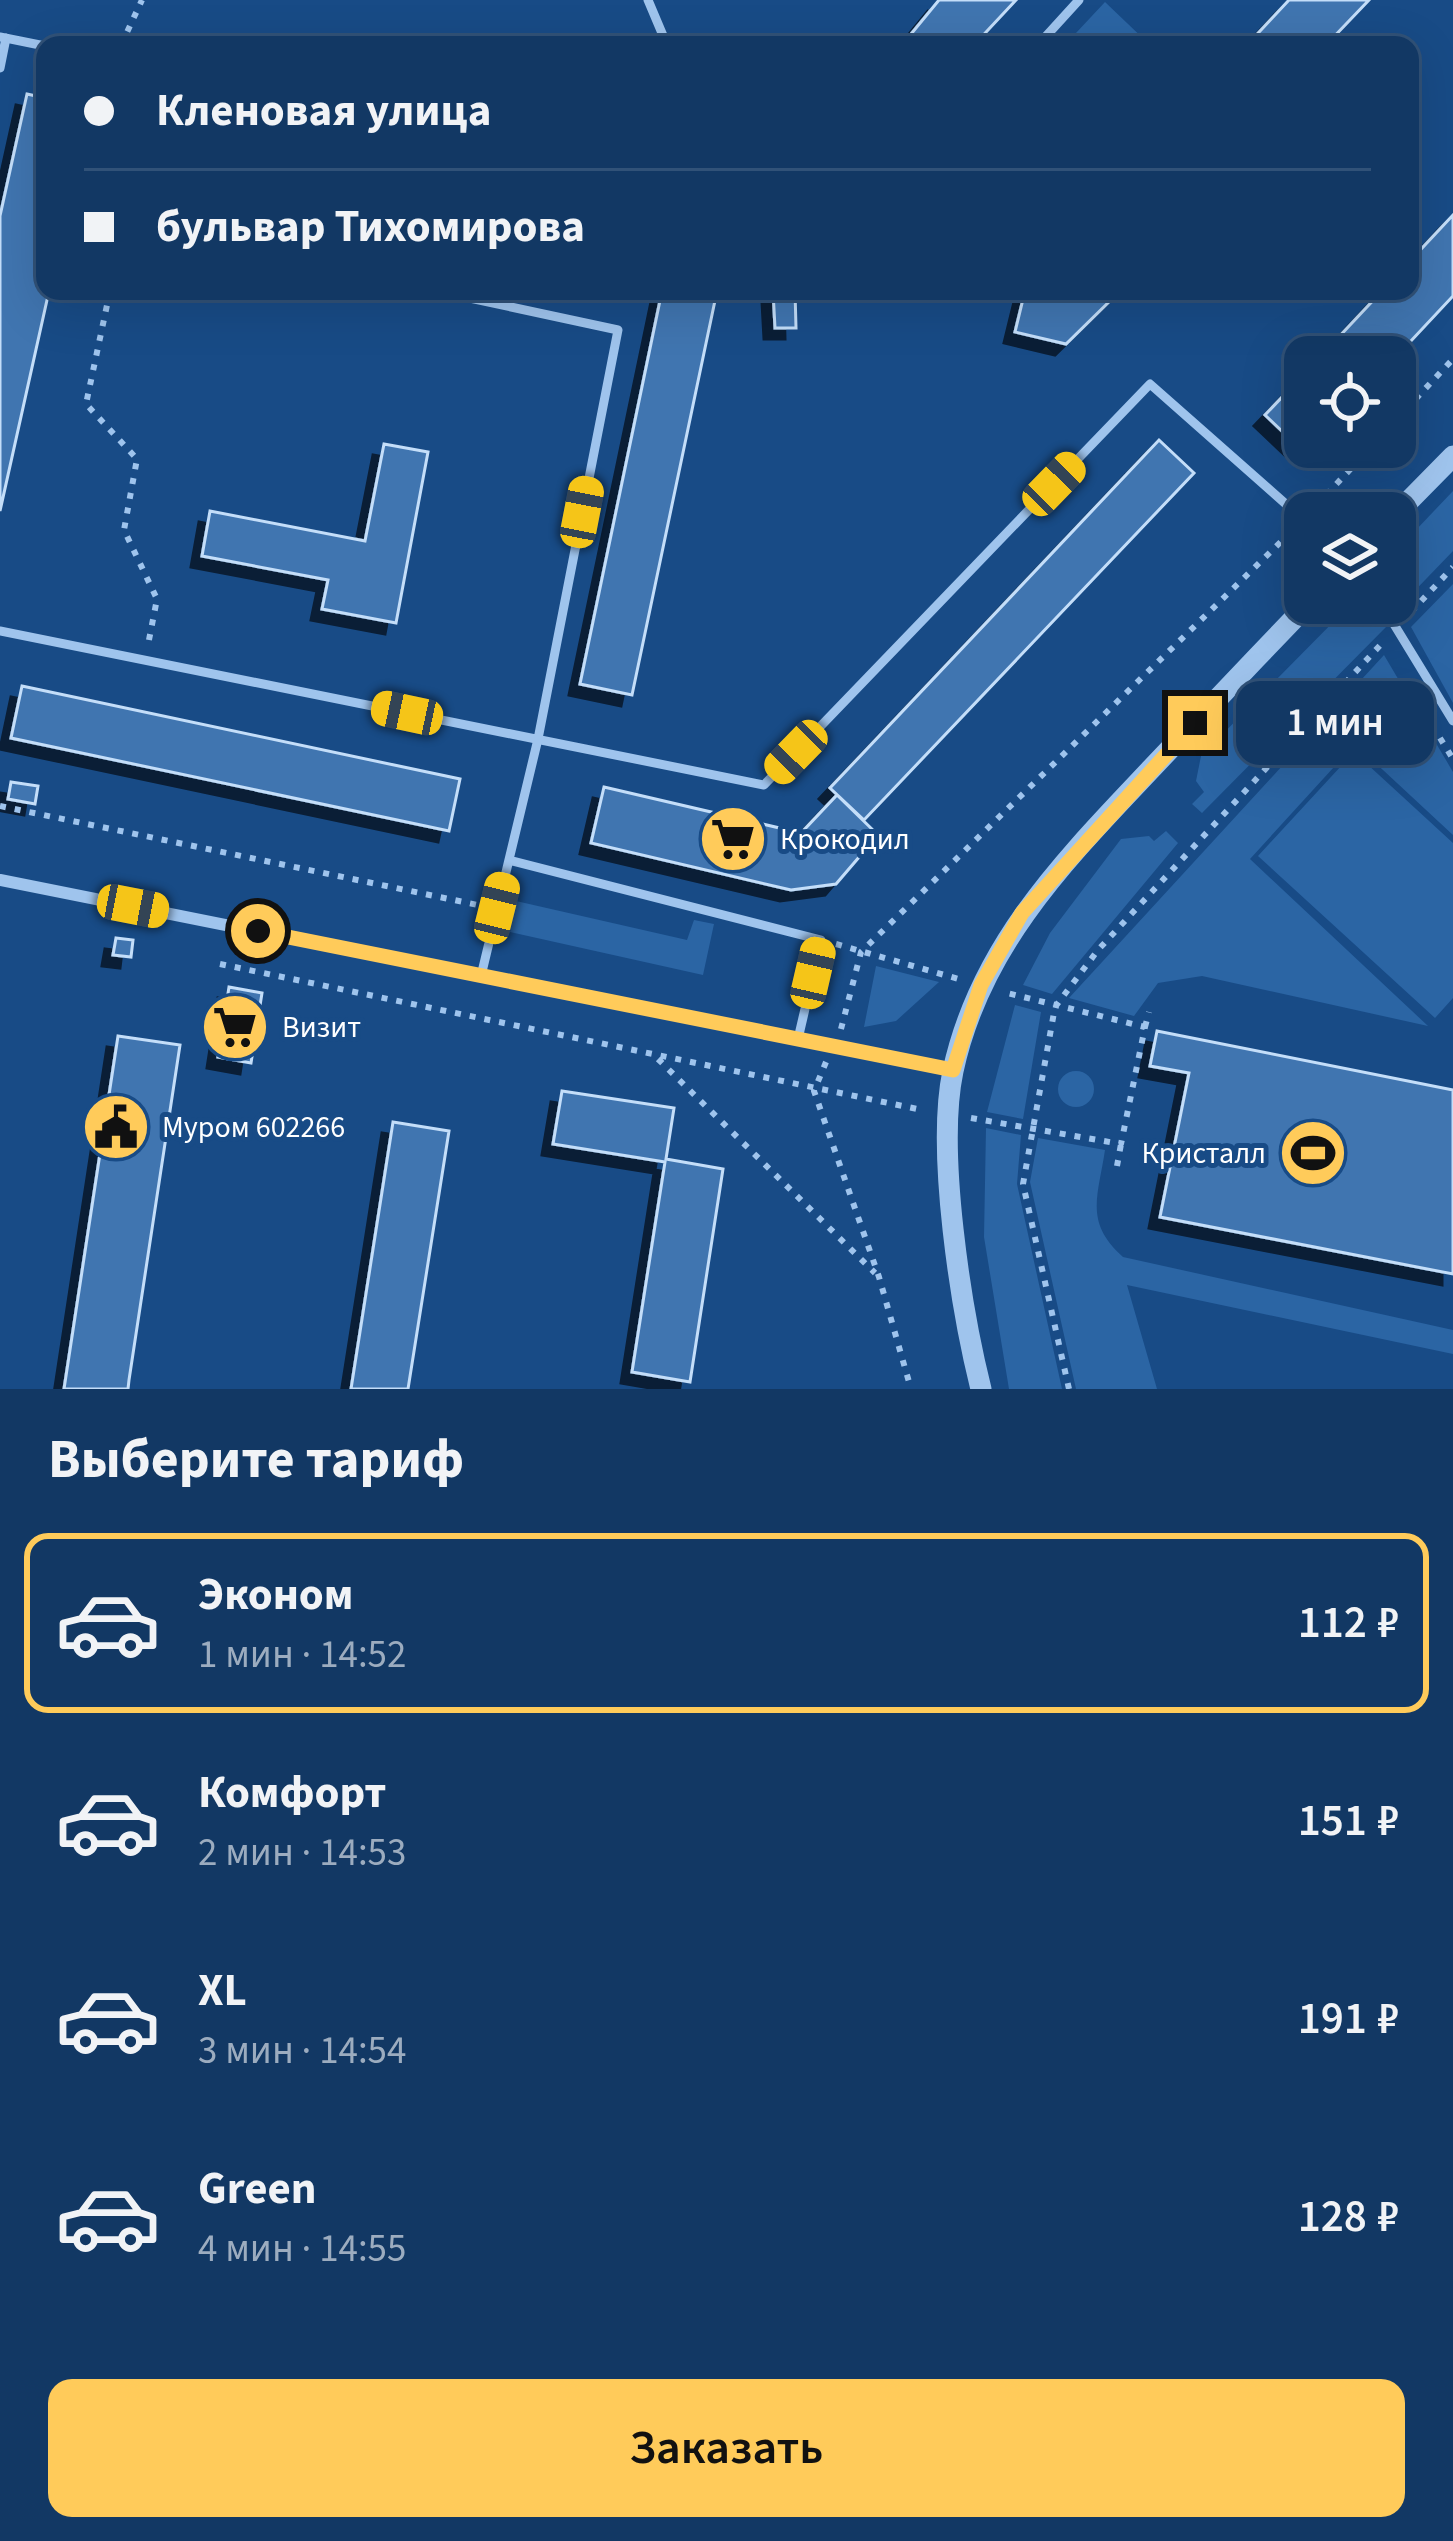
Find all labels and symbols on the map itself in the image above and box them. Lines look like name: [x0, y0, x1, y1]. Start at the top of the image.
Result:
car: [1016, 446, 1092, 522]
car: [557, 473, 607, 551]
callout: 1 мин: [1237, 681, 1435, 765]
car: [368, 688, 446, 738]
route end: [1168, 696, 1222, 750]
car: [758, 714, 834, 790]
supermarket icon: Крокодил: [698, 804, 768, 874]
place label: Крокодил: [780, 818, 910, 861]
car: [471, 869, 523, 947]
car: [94, 881, 172, 931]
route start: [231, 904, 285, 958]
car: [787, 934, 839, 1012]
supermarket icon: Визит: [200, 992, 270, 1062]
place label: Визит: [282, 1006, 361, 1049]
public building icon: Муром 602266: [81, 1092, 151, 1162]
place label: Муром 602266: [162, 1106, 345, 1149]
sports icon: Кристалл: [1278, 1118, 1348, 1188]
place label: Кристалл: [1142, 1132, 1266, 1175]

